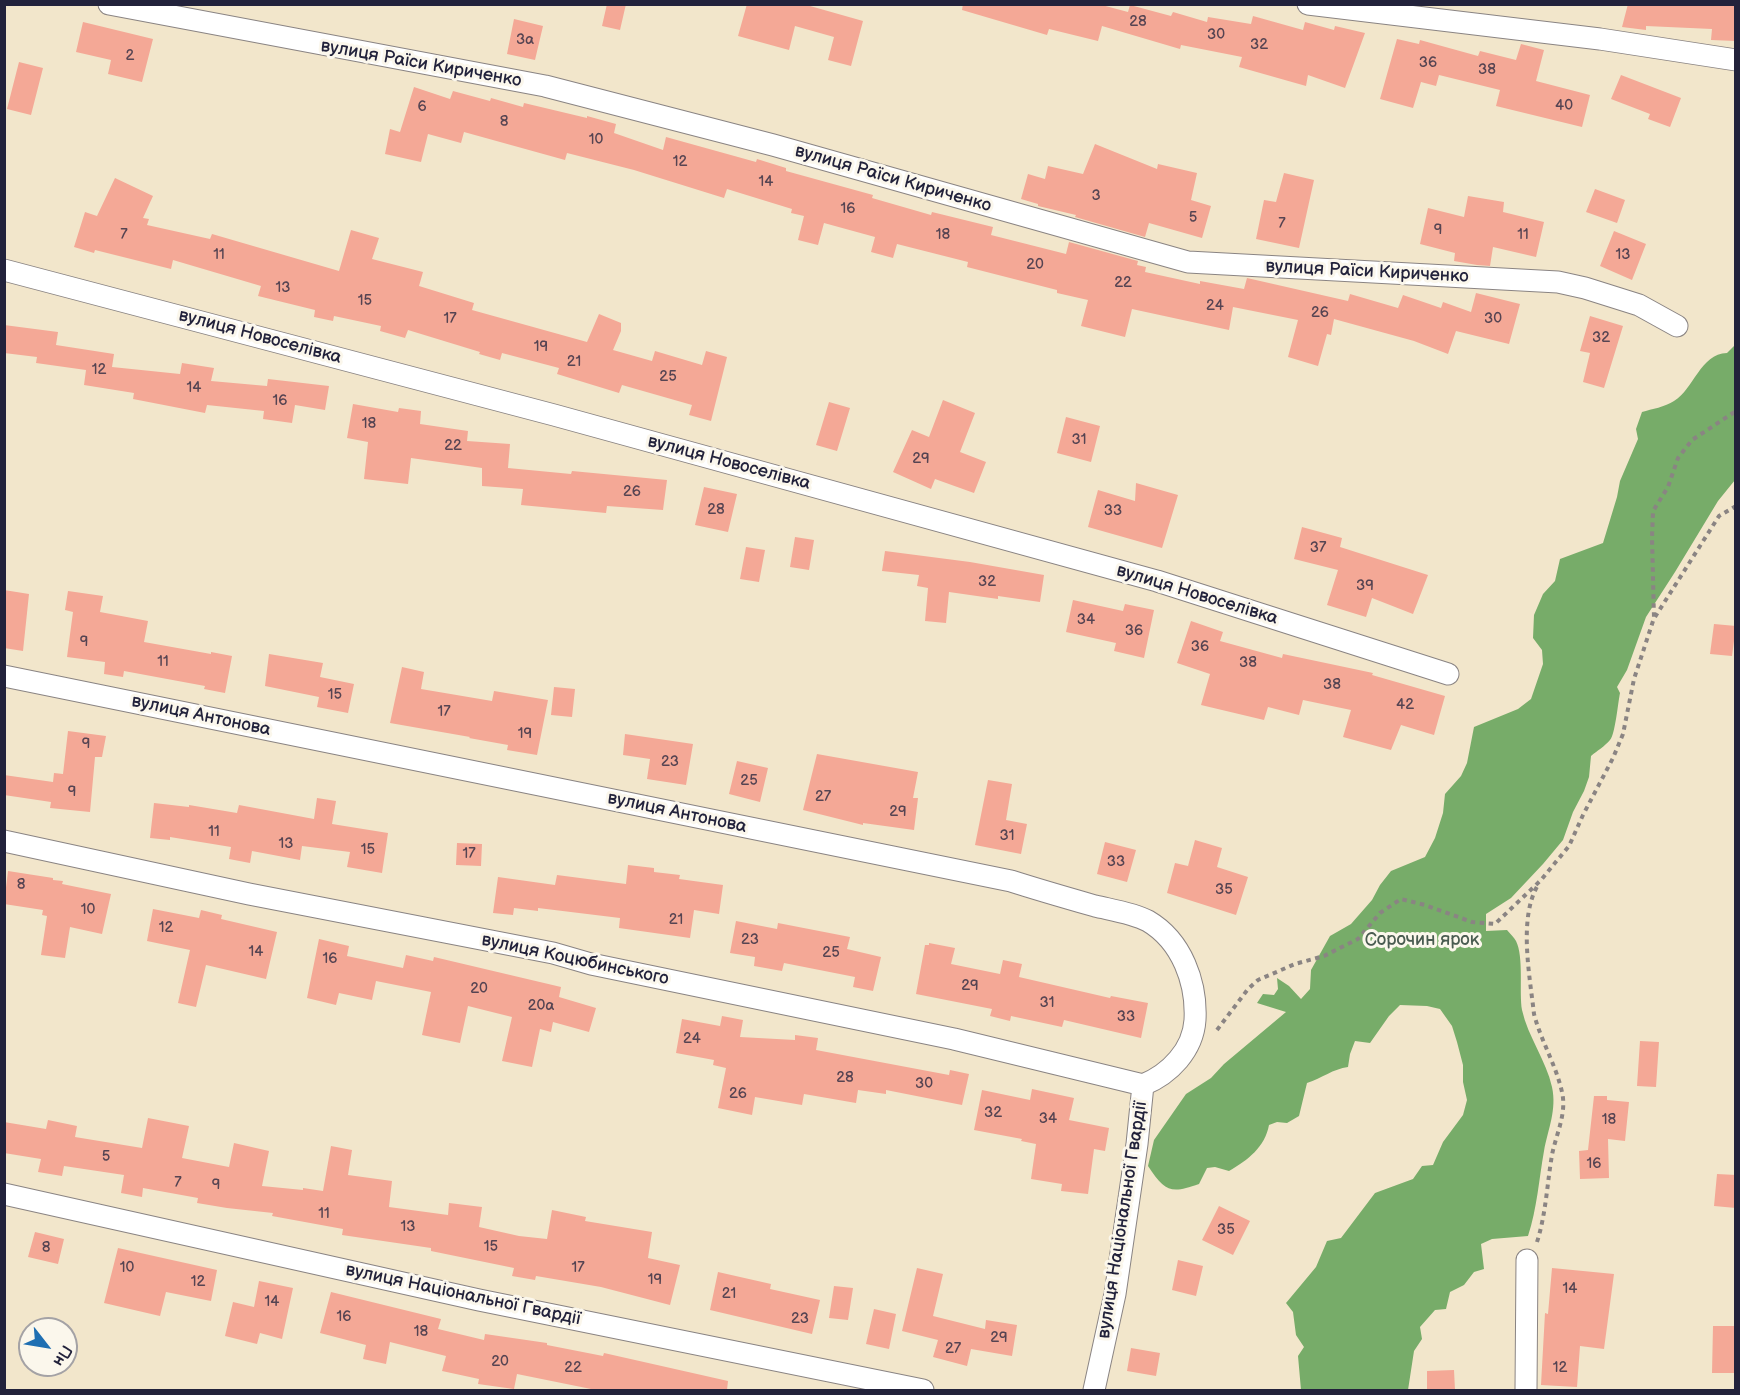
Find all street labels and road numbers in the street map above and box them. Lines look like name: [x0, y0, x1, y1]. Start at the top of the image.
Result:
street label: вулиця Раїси Кириченко: [319, 36, 523, 92]
street label: вулиця Раїси Кириченко: [792, 141, 994, 217]
street label: вулиця Раїси Кириченко: [1265, 256, 1469, 288]
street label: вулиця Новоселівка: [176, 305, 344, 369]
street label: вулиця Новоселівка: [645, 431, 813, 495]
street label: вулиця Новоселівка: [1114, 560, 1280, 630]
street label: вулиця Антонова: [130, 691, 272, 741]
street label: вулиця Антонова: [606, 788, 748, 838]
street label: вулиця Коцюбинського: [479, 930, 671, 990]
street label: вулиця Національної Гвардії: [1094, 1100, 1152, 1340]
street label: вулиця Національної Гвардії: [343, 1260, 583, 1330]

